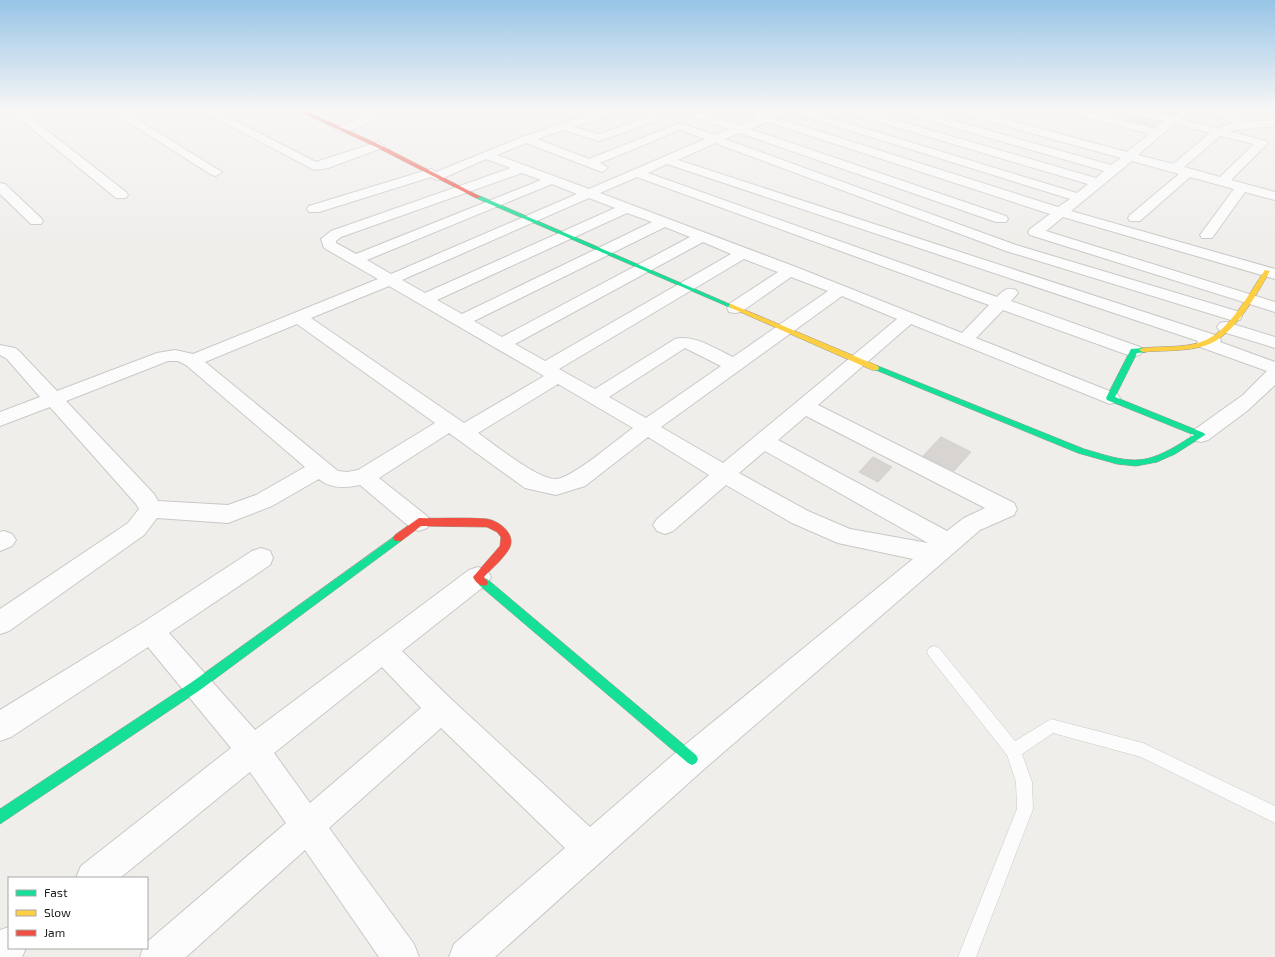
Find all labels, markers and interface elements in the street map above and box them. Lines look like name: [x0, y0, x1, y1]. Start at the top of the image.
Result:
legend: [8, 877, 148, 949]
text: Fast: [44, 885, 68, 899]
text: Slow: [44, 905, 71, 919]
text: Jam: [44, 925, 65, 939]

